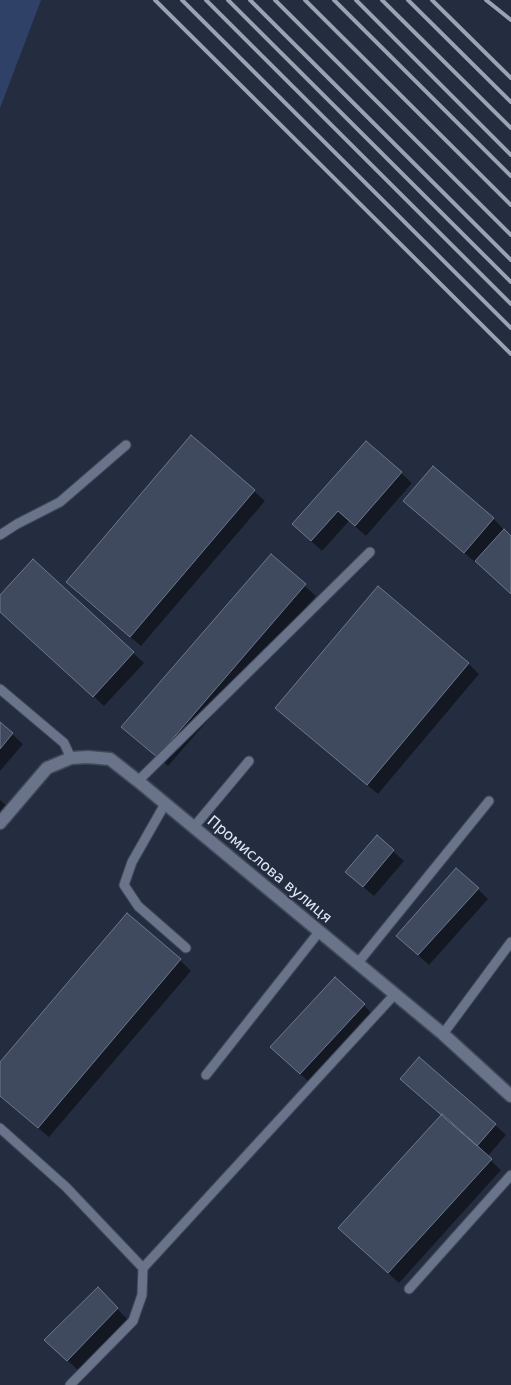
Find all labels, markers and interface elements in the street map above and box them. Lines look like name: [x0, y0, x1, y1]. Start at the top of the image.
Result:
street label: Промислова вулиця: [203, 813, 335, 927]

